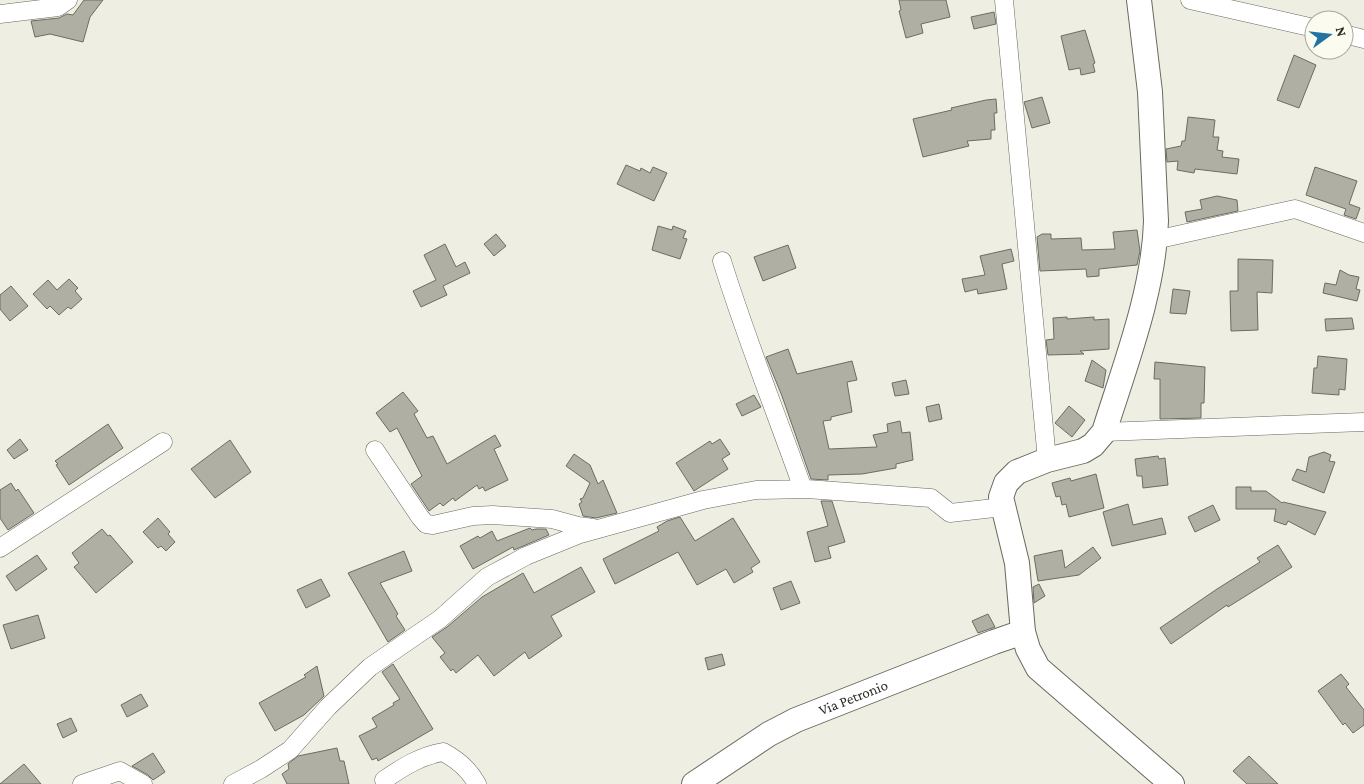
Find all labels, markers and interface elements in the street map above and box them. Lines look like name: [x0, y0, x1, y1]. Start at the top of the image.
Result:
north arrow: [1304, 10, 1354, 60]
text: N: [1333, 25, 1351, 39]
street label: Via Petronio: [816, 677, 890, 718]

